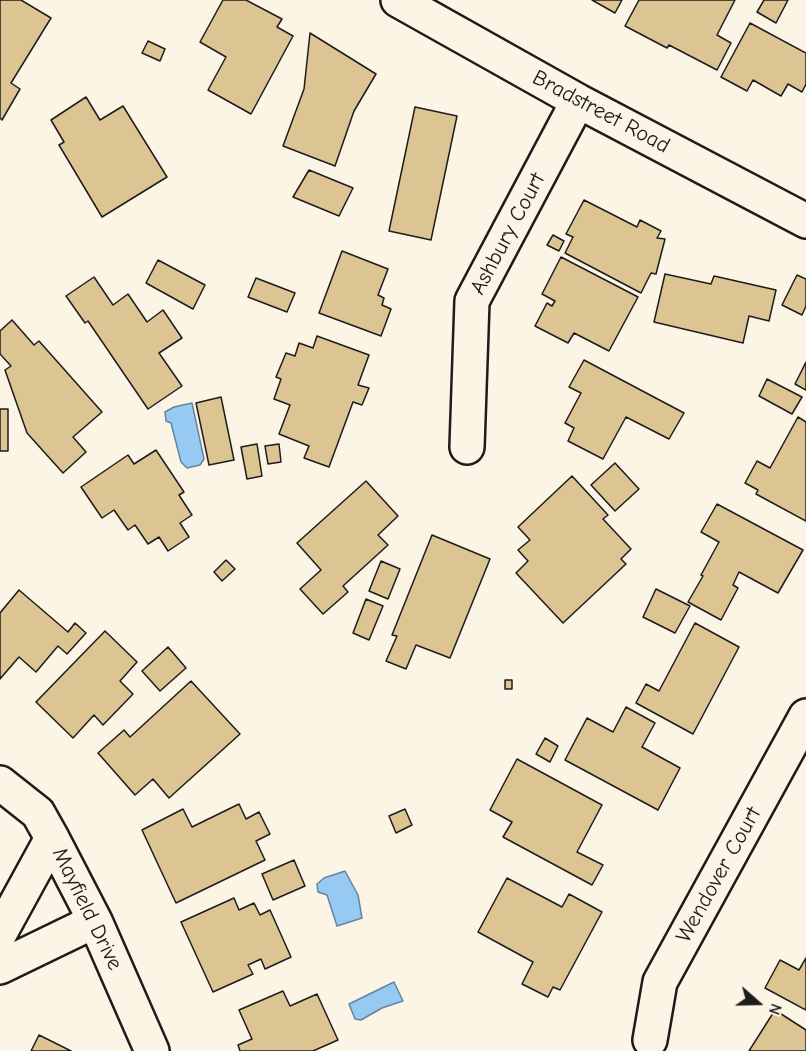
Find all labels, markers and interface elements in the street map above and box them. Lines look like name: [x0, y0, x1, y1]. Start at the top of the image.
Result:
street label: Bradstreet Road: [528, 65, 674, 159]
street label: Ashbury Court: [465, 169, 551, 299]
street label: Wendover Court: [671, 803, 767, 947]
street label: Mayfield Drive: [46, 843, 128, 975]
north arrow: [728, 973, 788, 1033]
text: N: [765, 1001, 785, 1017]

